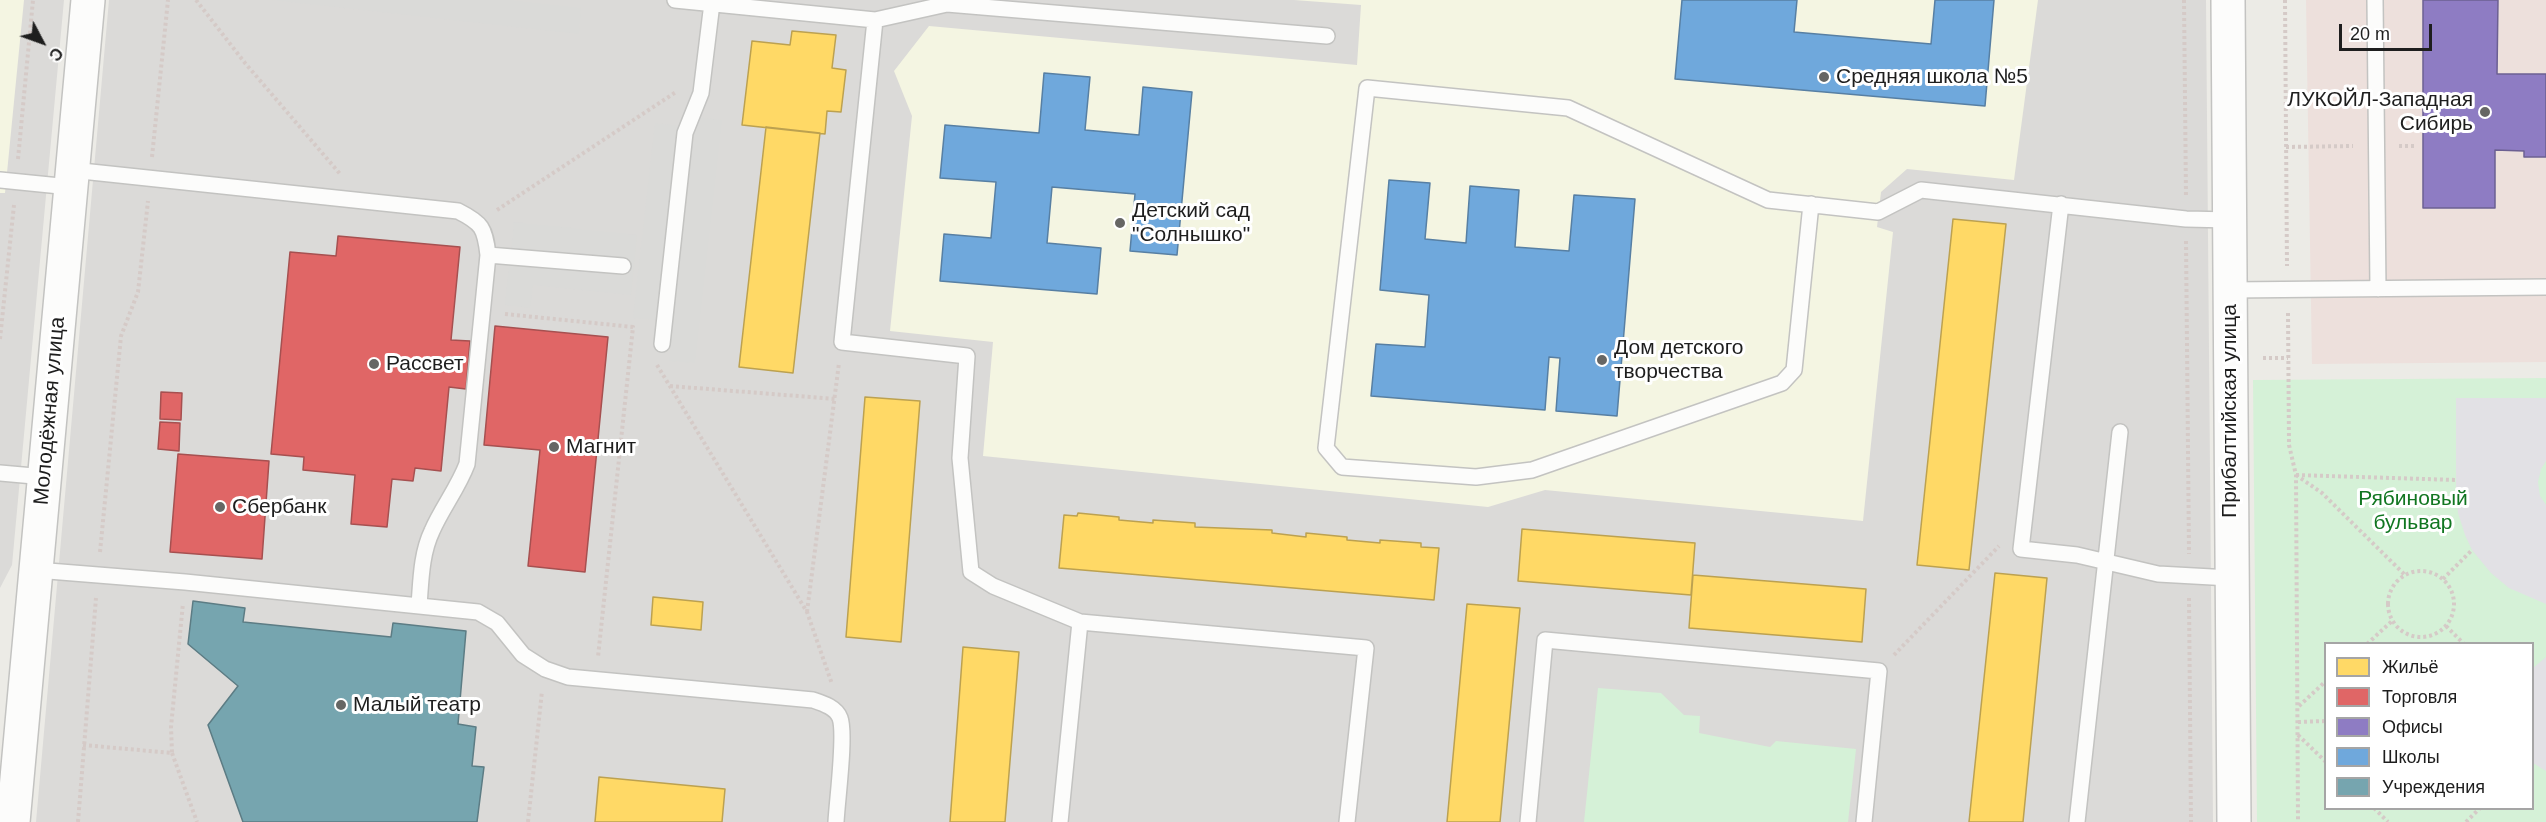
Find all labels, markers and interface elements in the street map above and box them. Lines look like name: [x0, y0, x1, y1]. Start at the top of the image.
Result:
north arrow: [12, 12, 72, 72]
scale bar: [2342, 12, 2435, 50]
text: 20 m: [2350, 24, 2390, 44]
text: С: [46, 44, 66, 64]
place label: Средняя школа №5: [1836, 64, 2028, 90]
marker: Средняя школа №5: [1817, 70, 1831, 84]
place label: ЛУКОЙЛ-Западная Сибирь: [2287, 87, 2473, 137]
marker: ЛУКОЙЛ-Западная Сибирь: [2478, 105, 2492, 119]
place label: Детский сад "Солнышко": [1132, 198, 1250, 248]
marker: Детский сад "Солнышко": [1113, 216, 1127, 230]
street label: Прибалтийская улица: [2217, 304, 2243, 518]
street label: Молодёжная улица: [29, 316, 71, 506]
place label: Дом детского творчества: [1614, 335, 1744, 385]
place label: Рассвет: [386, 351, 464, 377]
marker: Дом детского творчества: [1595, 353, 1609, 367]
marker: Рассвет: [367, 357, 381, 371]
place label: Магнит: [566, 434, 636, 460]
marker: Магнит: [547, 440, 561, 454]
park label: Рябиновый бульвар: [2358, 486, 2468, 536]
place label: Сбербанк: [232, 494, 326, 520]
marker: Сбербанк: [213, 500, 227, 514]
legend: [2324, 642, 2534, 810]
text: Жильё: [2382, 657, 2439, 677]
text: Торговля: [2382, 687, 2457, 707]
place label: Малый театр: [353, 692, 481, 718]
marker: Малый театр: [334, 698, 348, 712]
text: Офисы: [2382, 717, 2443, 737]
text: Школы: [2382, 747, 2440, 767]
text: Учреждения: [2382, 777, 2485, 797]

